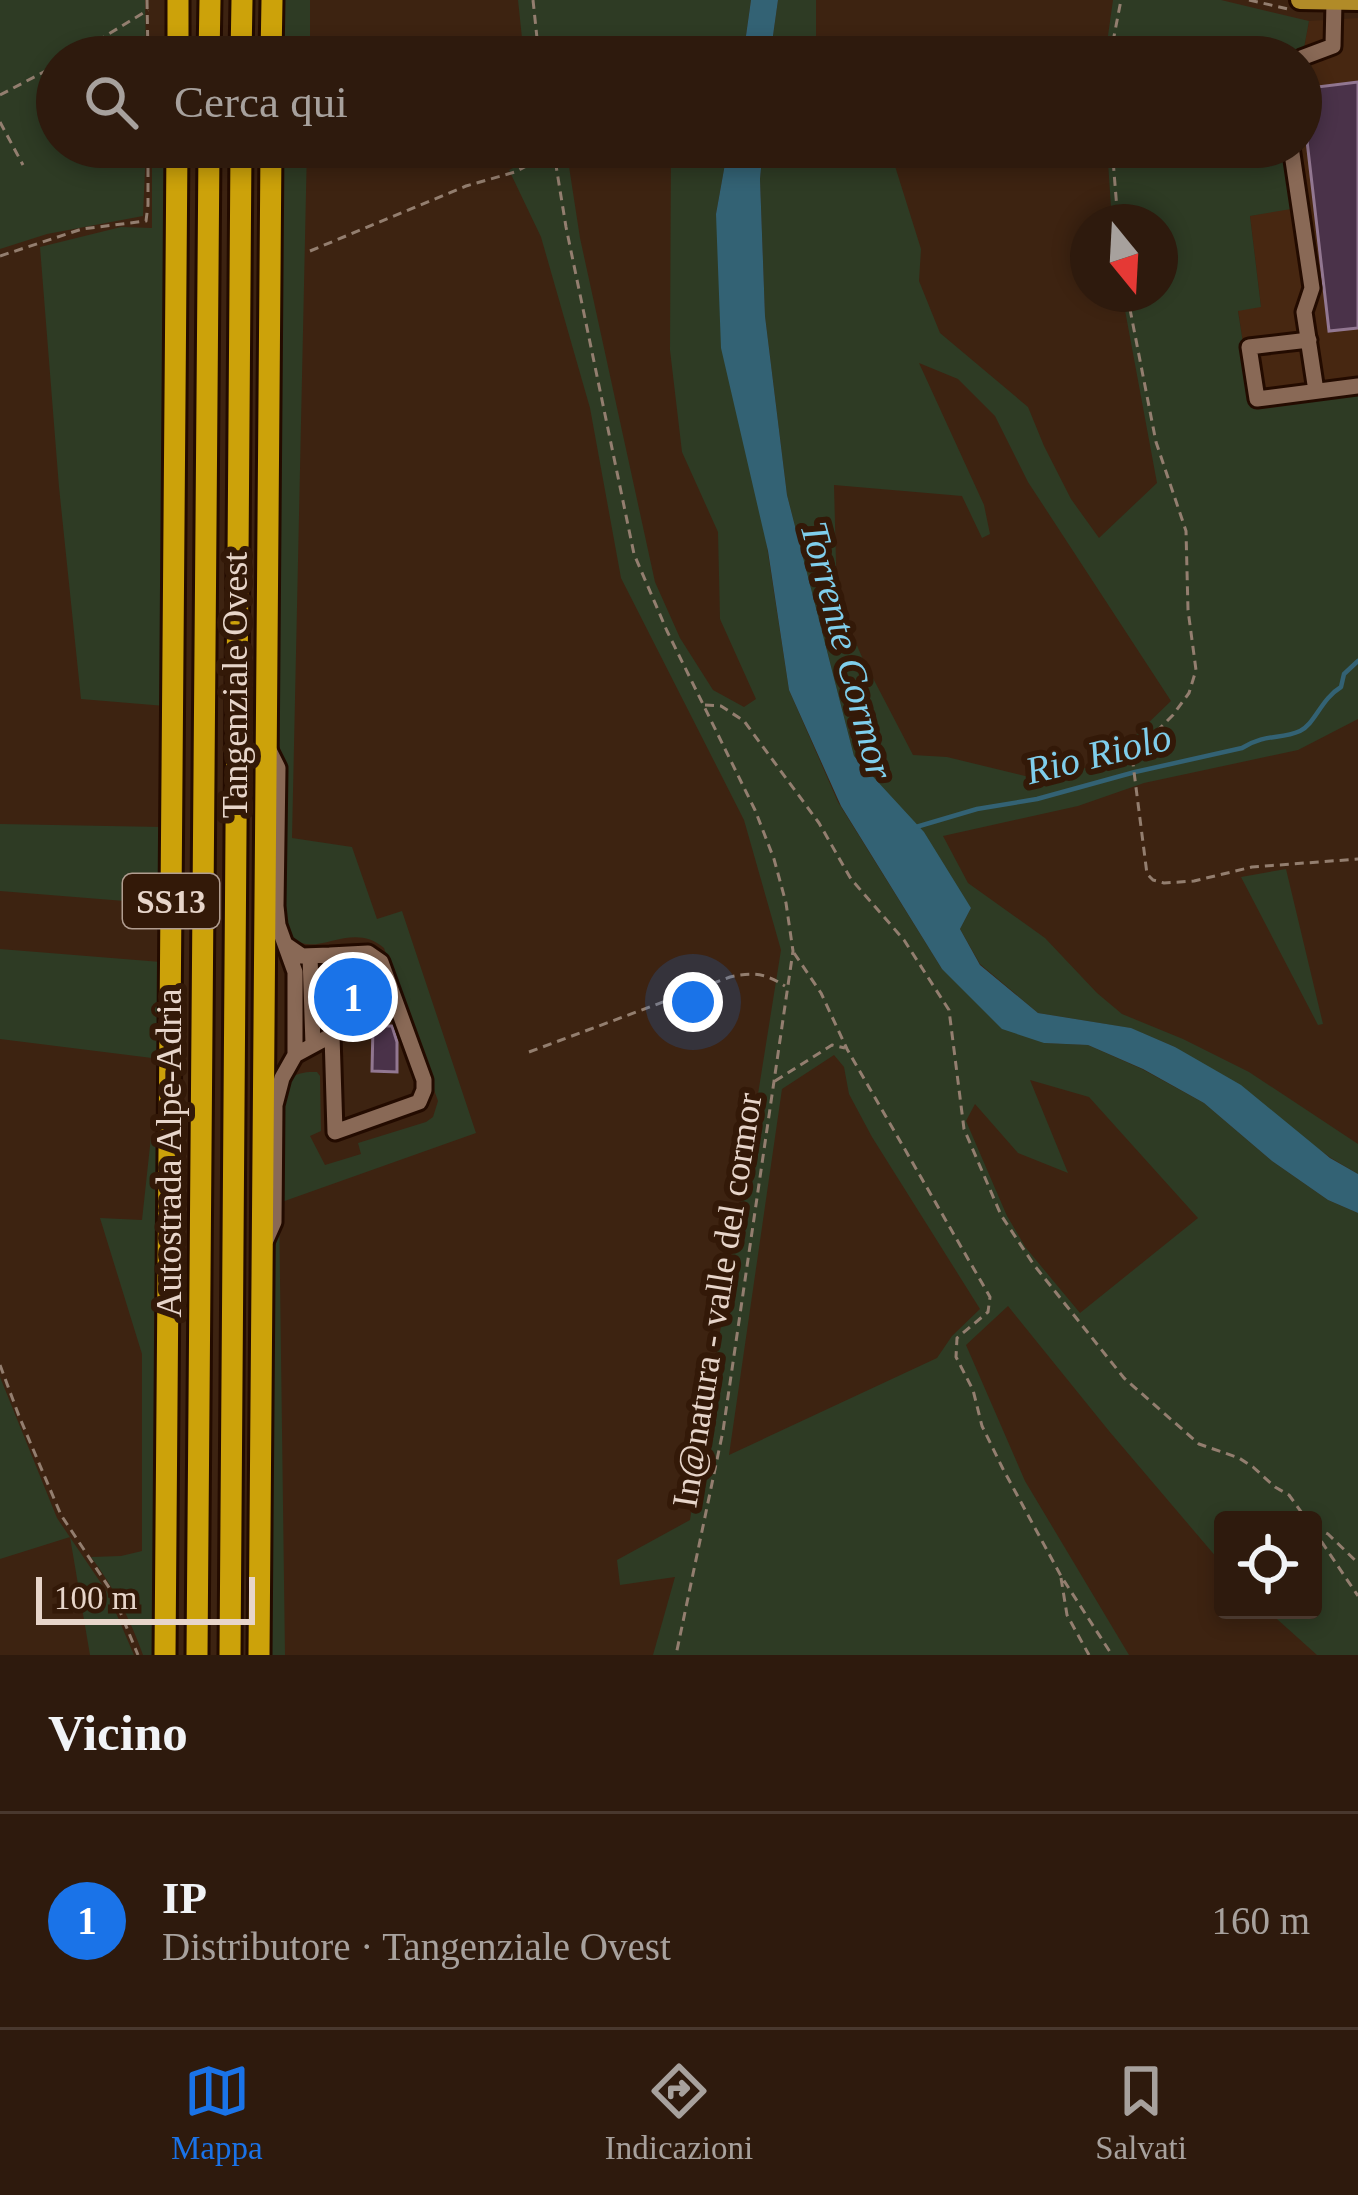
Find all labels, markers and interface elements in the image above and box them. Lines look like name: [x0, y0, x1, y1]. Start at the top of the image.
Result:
search box: [36, 36, 1322, 168]
icon: search: [78, 69, 144, 135]
text: Cerca qui: [174, 77, 348, 127]
north arrow: [1070, 204, 1178, 312]
water label: Torrente Cormor: [792, 517, 903, 784]
street label: Tangenziale Ovest: [215, 552, 255, 818]
water label: Rio Riolo: [1020, 715, 1175, 793]
road number: SS13: [123, 874, 219, 928]
pin: 1: [314, 952, 392, 1042]
your location: [663, 972, 723, 1032]
street label: Autostrada Alpe-Adria: [149, 989, 189, 1317]
street label: In@natura - valle del cormor: [664, 1090, 770, 1510]
map controls: [1214, 1511, 1322, 1619]
button: locate: [1214, 1511, 1322, 1619]
scale bar: [36, 1571, 255, 1624]
text: 100 m: [54, 1580, 137, 1616]
text: Vicino: [48, 1705, 188, 1761]
text: IP: [162, 1873, 207, 1923]
text: 1: [77, 1899, 97, 1942]
text: 160 m: [1211, 1899, 1310, 1942]
text: Distributore · Tangenziale Ovest: [162, 1925, 671, 1968]
tab: Mappa: [171, 2058, 263, 2167]
tab: Indicazioni: [605, 2058, 753, 2167]
tab: Salvati: [1095, 2058, 1187, 2167]

